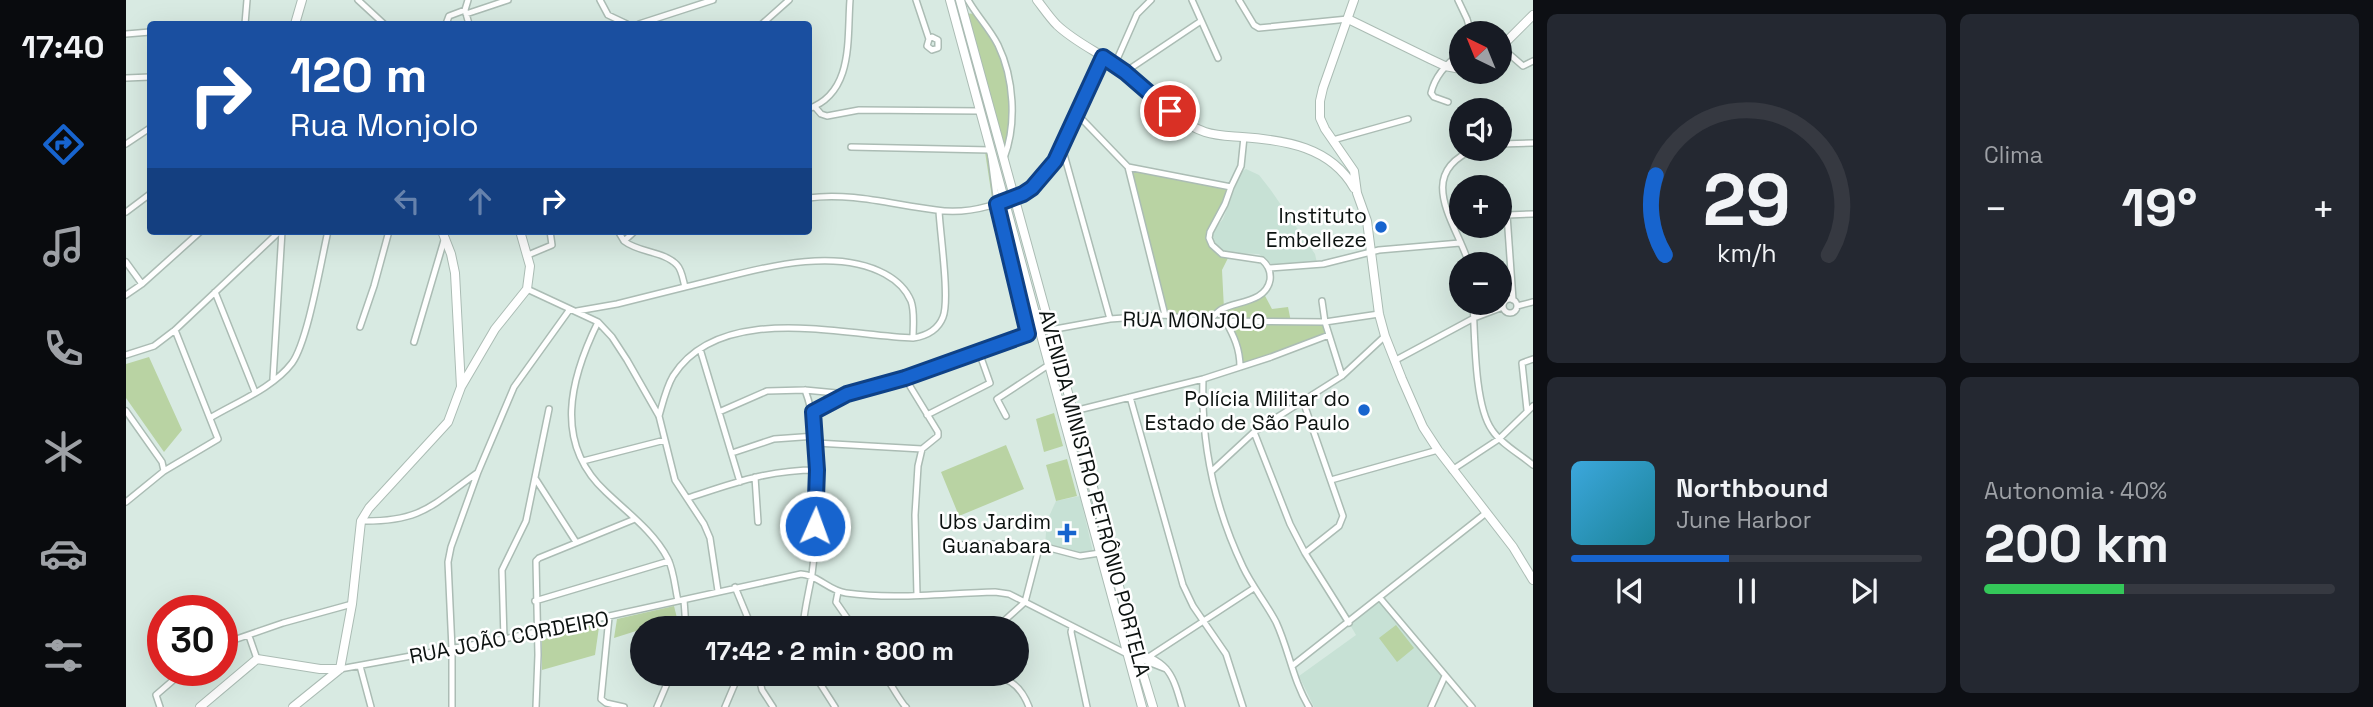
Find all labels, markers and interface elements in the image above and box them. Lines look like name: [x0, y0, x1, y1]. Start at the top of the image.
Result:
north arrow: [1449, 21, 1512, 84]
map controls: [1449, 21, 1512, 315]
text: 17:40: [22, 27, 104, 67]
text: 120 m: [290, 44, 427, 106]
icon: right: [175, 49, 266, 140]
pin: [1140, 81, 1200, 141]
icon: arrive: [1151, 92, 1189, 130]
button: sound: [1449, 98, 1512, 161]
text: Rua Monjolo: [290, 105, 479, 145]
icon: directions: [39, 120, 88, 169]
text: Clima: [1984, 140, 2043, 170]
text: 29: [1703, 153, 1790, 246]
button: +: [1449, 175, 1512, 238]
text: 19°: [2121, 175, 2198, 241]
icon: left: [388, 182, 426, 220]
icon: ahead: [461, 182, 499, 220]
icon: right: [534, 182, 572, 220]
text: −: [1984, 185, 2008, 233]
text: +: [2311, 185, 2335, 233]
place label: Instituto Embelleze: [1266, 202, 1367, 253]
marker: Instituto Embelleze: [1373, 219, 1389, 235]
icon: music: [39, 222, 88, 271]
text: km/h: [1717, 236, 1776, 268]
button: −: [1449, 252, 1512, 315]
street label: RUA MONJOLO: [1122, 305, 1266, 335]
street label: AVENIDA MINISTRO PETRÔNIO PORTELA: [1033, 307, 1157, 679]
icon: phone: [39, 324, 88, 373]
place label: Polícia Militar do Estado de São Paulo: [1145, 385, 1350, 436]
marker: Polícia Militar do Estado de São Paulo: [1356, 402, 1372, 418]
icon: climate: [39, 427, 88, 476]
text: Northbound: [1676, 471, 1829, 505]
text: Autonomia · 40%: [1984, 476, 2167, 506]
position arrow: [778, 489, 852, 563]
text: June Harbor: [1676, 505, 1811, 535]
place label: Ubs Jardim Guanabara: [939, 508, 1051, 559]
text: 200 km: [1984, 511, 2169, 577]
marker: Ubs Jardim Guanabara: [1057, 523, 1077, 543]
icon: car: [39, 529, 88, 578]
icon: previous: [1611, 572, 1649, 610]
icon: pause: [1728, 572, 1766, 610]
icon: next: [1845, 572, 1883, 610]
speed limit sign: 30: [147, 595, 238, 686]
street label: RUA JOÃO CORDEIRO: [407, 604, 611, 670]
icon: filters: [39, 631, 88, 680]
text: 17:42 · 2 min · 800 m: [705, 634, 954, 668]

